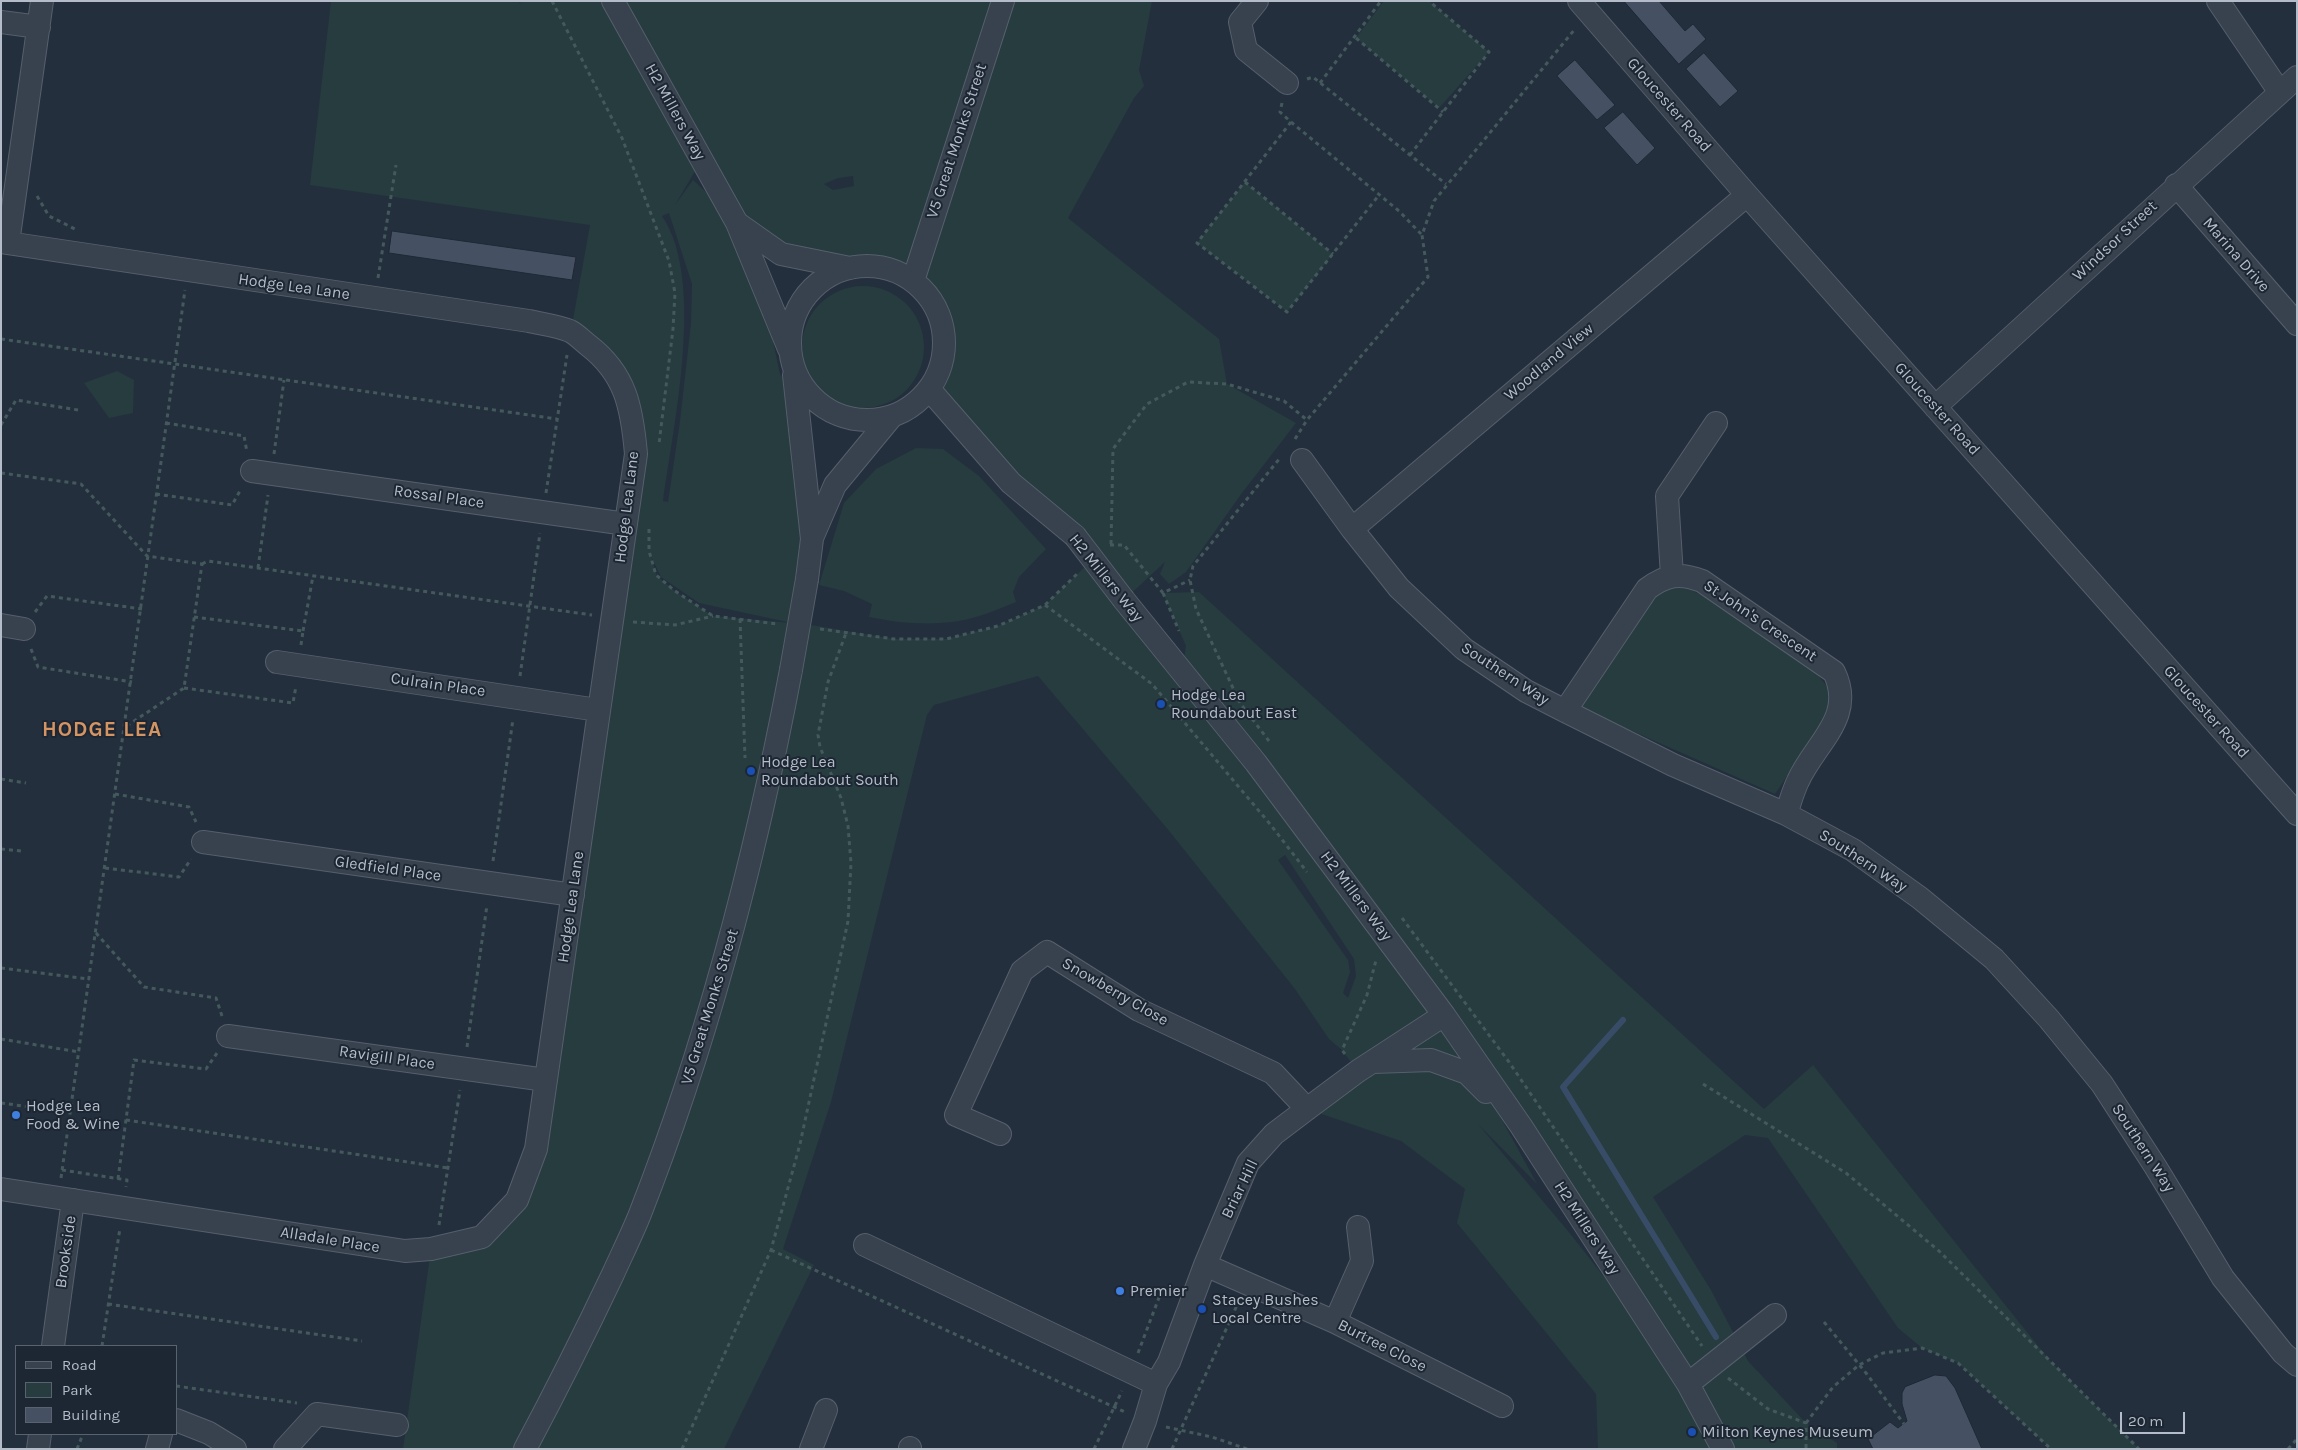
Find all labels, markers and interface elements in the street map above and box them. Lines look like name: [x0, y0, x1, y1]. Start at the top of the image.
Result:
street label: Gloucester Road: [1623, 54, 1715, 156]
street label: H2 Millers Way: [641, 60, 709, 164]
street label: V5 Great Monks Street: [923, 61, 991, 221]
street label: Windsor Street: [2069, 197, 2161, 285]
street label: Marina Drive: [2198, 214, 2274, 296]
street label: Hodge Lea Lane: [237, 270, 351, 304]
street label: Woodland View: [1500, 319, 1598, 405]
street label: Gloucester Road: [1890, 358, 1984, 460]
street label: Hodge Lea Lane: [611, 450, 643, 564]
street label: Rossal Place: [393, 481, 485, 513]
street label: H2 Millers Way: [1065, 530, 1147, 626]
street label: St John's Crescent: [1700, 576, 1820, 666]
street label: Southern Way: [1457, 638, 1553, 710]
street label: Gloucester Road: [2159, 661, 2253, 763]
street label: Culrain Place: [389, 669, 487, 701]
place label: Hodge Lea Roundabout East: [1171, 685, 1297, 723]
marker: Hodge Lea Roundabout East: [1155, 698, 1167, 710]
district label: HODGE LEA: [41, 717, 163, 743]
place label: Hodge Lea Roundabout South: [761, 752, 899, 790]
marker: Hodge Lea Roundabout South: [745, 765, 757, 777]
street label: Southern Way: [1815, 825, 1911, 897]
street label: H2 Millers Way: [1316, 847, 1396, 945]
street label: Hodge Lea Lane: [554, 850, 588, 964]
street label: Gledfield Place: [334, 852, 442, 886]
street label: V5 Great Monks Street: [677, 927, 743, 1087]
street label: Snowberry Close: [1058, 954, 1172, 1030]
street label: Ravigill Place: [338, 1042, 436, 1074]
place label: Hodge Lea Food & Wine: [26, 1096, 120, 1134]
street label: Southern Way: [2107, 1100, 2179, 1196]
marker: Hodge Lea Food & Wine: [10, 1109, 22, 1121]
street label: Briar Hill: [1217, 1156, 1263, 1222]
street label: H2 Millers Way: [1550, 1178, 1624, 1278]
street label: Brookside: [51, 1214, 81, 1290]
street label: Alladale Place: [279, 1223, 381, 1257]
place label: Premier: [1130, 1281, 1187, 1301]
marker: Premier: [1114, 1285, 1126, 1297]
place label: Stacey Bushes Local Centre: [1212, 1290, 1319, 1328]
marker: Stacey Bushes Local Centre: [1196, 1303, 1208, 1315]
street label: Burtree Close: [1334, 1315, 1430, 1377]
legend: [15, 1345, 178, 1435]
text: Road: [62, 1356, 97, 1374]
text: Park: [62, 1381, 92, 1399]
scale bar: [2123, 1402, 2188, 1434]
text: Building: [62, 1406, 120, 1424]
text: 20 m: [2128, 1412, 2163, 1430]
place label: Milton Keynes Museum: [1702, 1422, 1873, 1442]
marker: Milton Keynes Museum: [1686, 1426, 1698, 1438]

